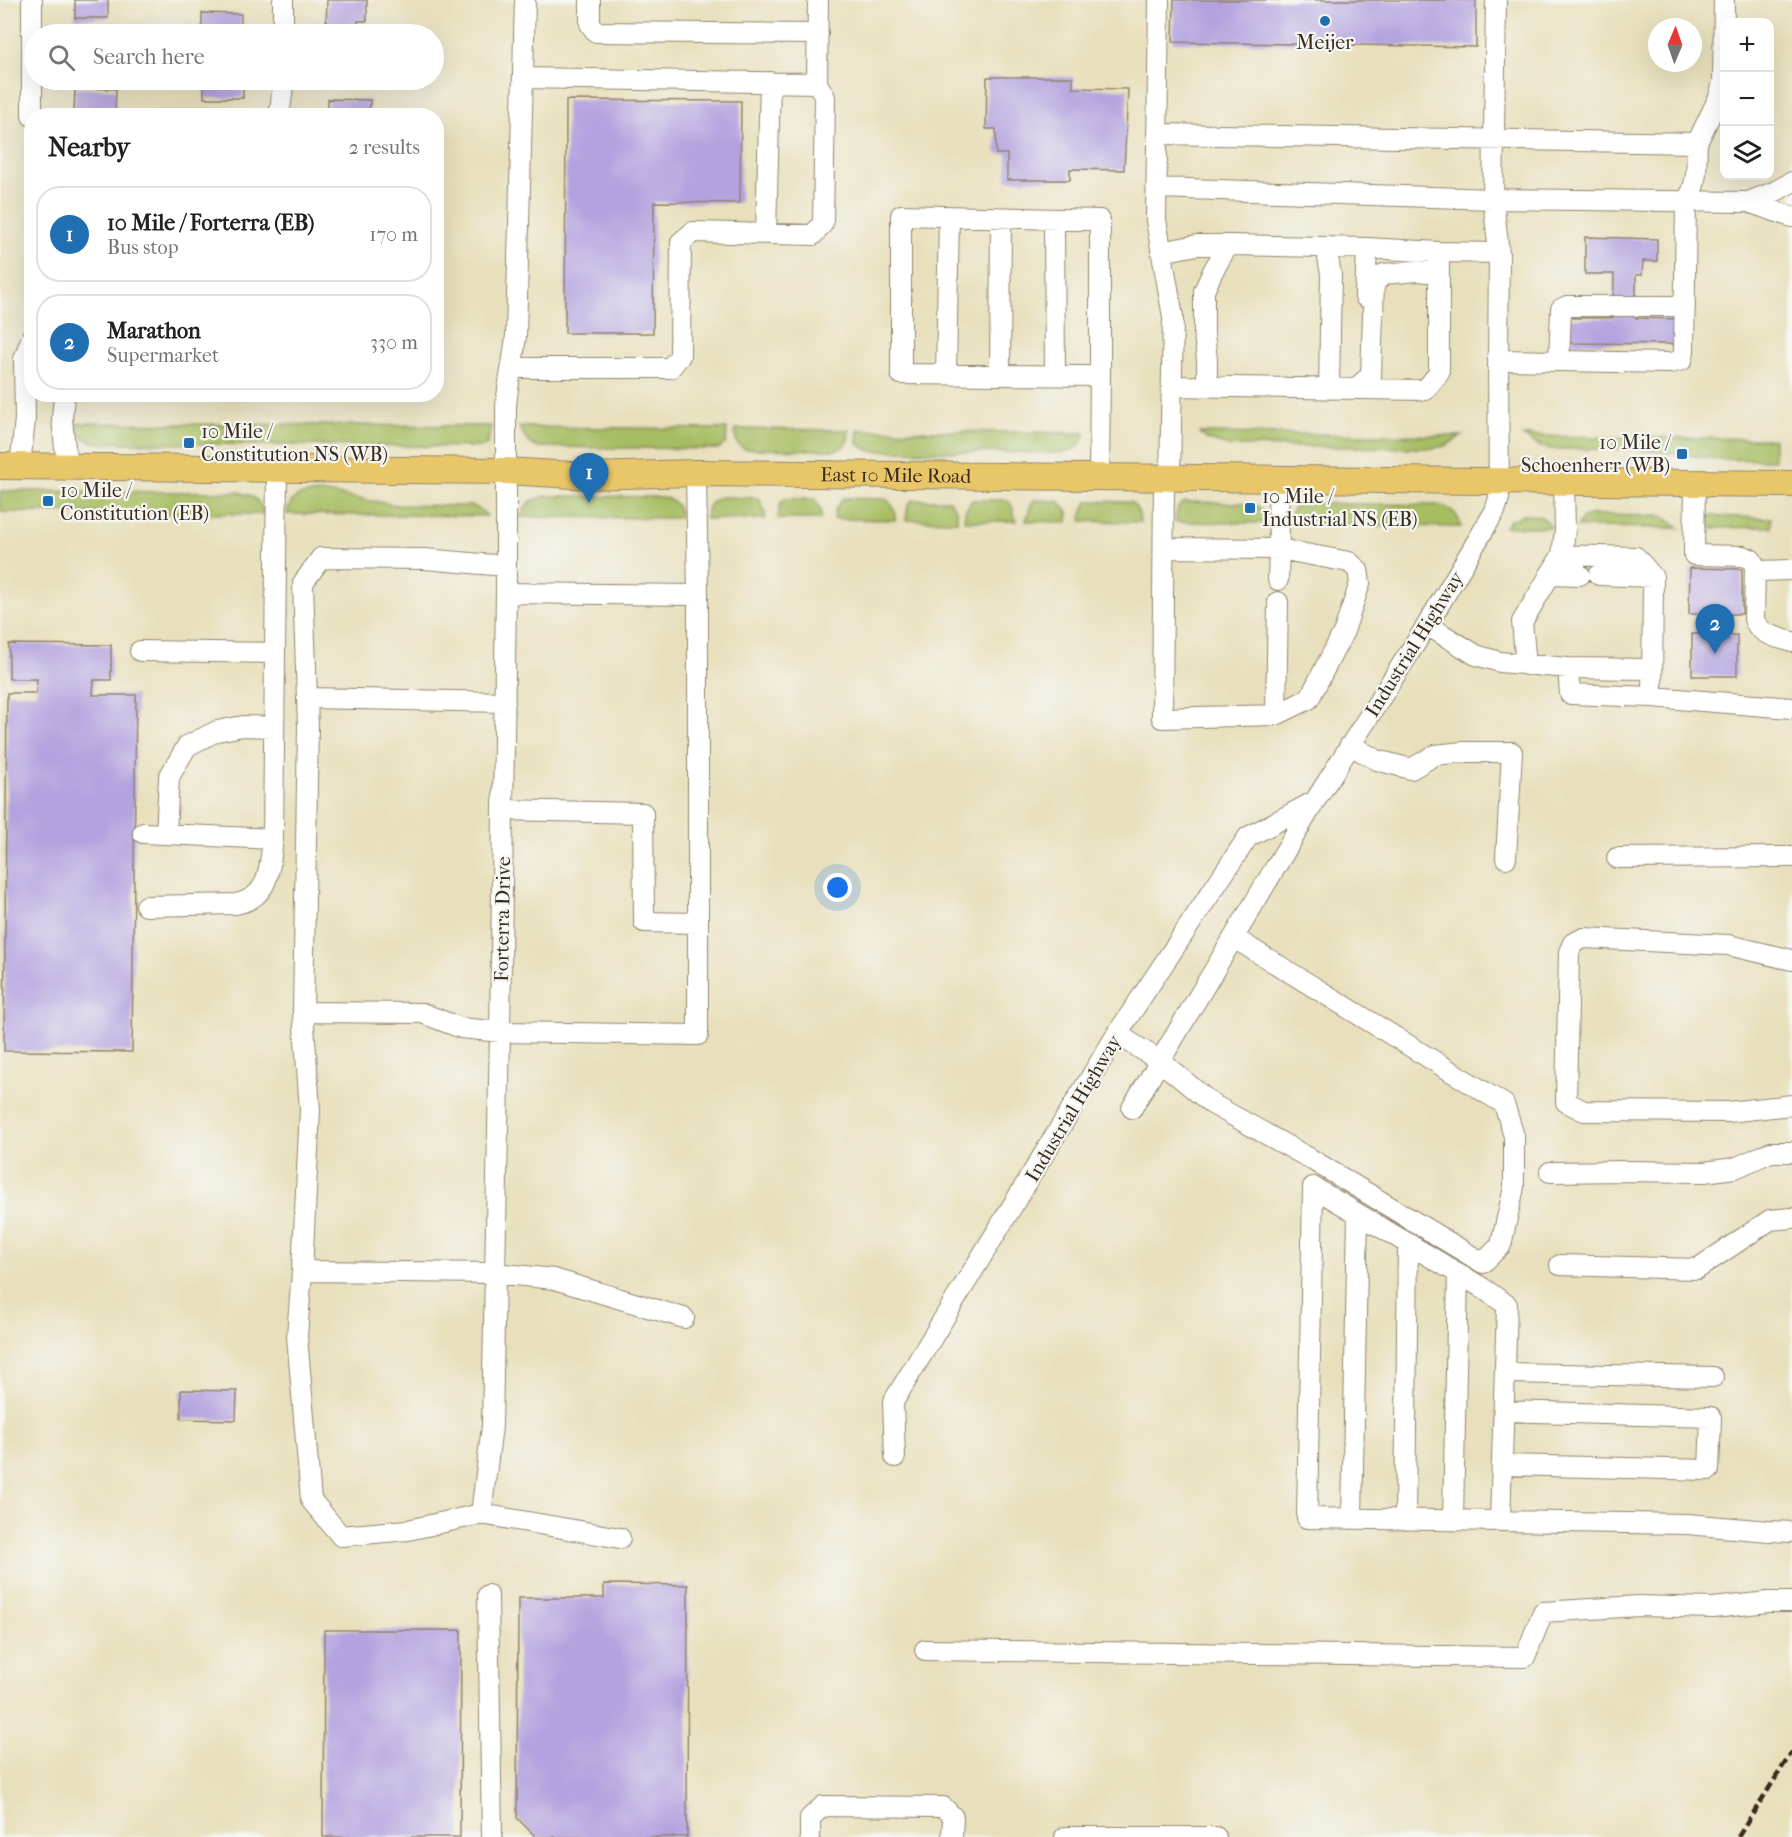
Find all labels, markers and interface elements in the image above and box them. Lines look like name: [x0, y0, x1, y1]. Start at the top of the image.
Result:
marker: Meijer: [1318, 14, 1332, 28]
north arrow: [1648, 18, 1702, 72]
map controls: [1720, 18, 1774, 180]
button: +: [1720, 18, 1774, 72]
search box: [24, 24, 444, 90]
place label: Meijer: [1296, 31, 1354, 54]
icon: search: [45, 41, 78, 74]
text: Search here: [93, 44, 205, 70]
button: −: [1720, 72, 1774, 126]
button: layers: [1720, 126, 1774, 180]
text: Nearby: [48, 132, 130, 163]
text: 2 results: [349, 136, 420, 159]
text: 10 Mile / Forterra (EB): [107, 210, 314, 236]
text: 1: [66, 223, 73, 246]
text: 170 m: [369, 223, 418, 246]
text: Bus stop: [107, 236, 179, 259]
text: Marathon: [107, 318, 201, 344]
text: 2: [64, 331, 75, 354]
text: 330 m: [370, 331, 418, 354]
text: Supermarket: [107, 344, 219, 367]
place label: 10 Mile / Constitution NS (WB): [201, 420, 388, 466]
place label: 10 Mile / Schoenherr (WB): [1521, 431, 1672, 477]
marker: 10 Mile / Constitution NS (WB): [182, 436, 196, 450]
marker: 10 Mile / Schoenherr (WB): [1675, 447, 1689, 461]
pin: 1: [570, 454, 608, 503]
street label: East 10 Mile Road: [820, 463, 973, 488]
place label: 10 Mile / Constitution (EB): [60, 479, 209, 525]
place label: 10 Mile / Industrial NS (EB): [1262, 485, 1418, 531]
marker: 10 Mile / Constitution (EB): [41, 494, 55, 508]
marker: 10 Mile / Industrial NS (EB): [1243, 501, 1257, 515]
street label: Industrial Highway: [1360, 566, 1469, 721]
pin: 2: [1696, 604, 1734, 654]
street label: Forterra Drive: [490, 856, 515, 982]
your location: [823, 873, 852, 902]
street label: Industrial Highway: [1021, 1030, 1127, 1186]

